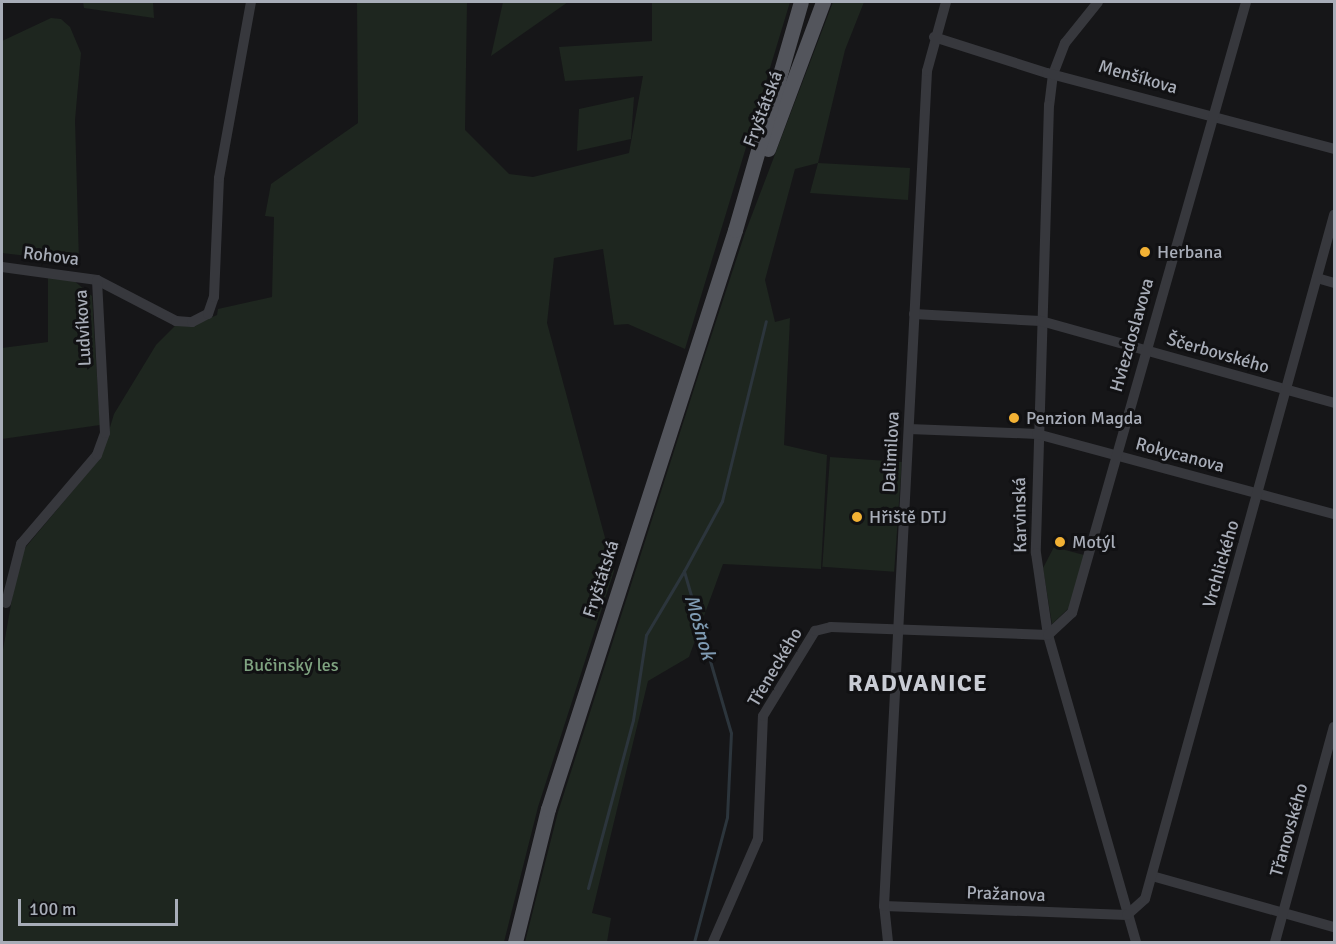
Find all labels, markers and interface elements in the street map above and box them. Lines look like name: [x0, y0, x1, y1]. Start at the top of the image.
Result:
street label: Menšíkova: [1096, 55, 1180, 99]
street label: Fryštátská: [739, 68, 787, 150]
place label: Herbana: [1157, 241, 1222, 263]
street label: Rohova: [22, 242, 80, 270]
marker: Herbana: [1138, 245, 1152, 259]
street label: Hviezdoslavova: [1105, 276, 1159, 394]
street label: Ludvíkova: [70, 289, 96, 367]
street label: Ščerbovského: [1164, 328, 1272, 378]
place label: Penzion Magda: [1026, 407, 1142, 429]
street label: Dalimilova: [878, 411, 904, 493]
marker: Penzion Magda: [1007, 411, 1021, 425]
street label: Rokycanova: [1133, 433, 1227, 477]
street label: Karvinská: [1009, 477, 1031, 553]
place label: Hřiště DTJ: [869, 506, 947, 528]
marker: Hřiště DTJ: [850, 510, 864, 524]
street label: Vrchlického: [1198, 518, 1244, 610]
place label: Motýl: [1072, 531, 1116, 553]
marker: Motýl: [1053, 535, 1067, 549]
street label: Fryštátská: [578, 538, 624, 620]
water label: Mošnok: [679, 592, 721, 662]
street label: Třeneckého: [743, 624, 807, 710]
park label: Bučinský les: [243, 654, 339, 676]
district label: RADVANICE: [848, 670, 988, 698]
street label: Třanovského: [1265, 781, 1313, 879]
street label: Pražanova: [966, 882, 1046, 906]
scale bar: [21, 887, 182, 925]
text: 100 m: [29, 898, 76, 920]

